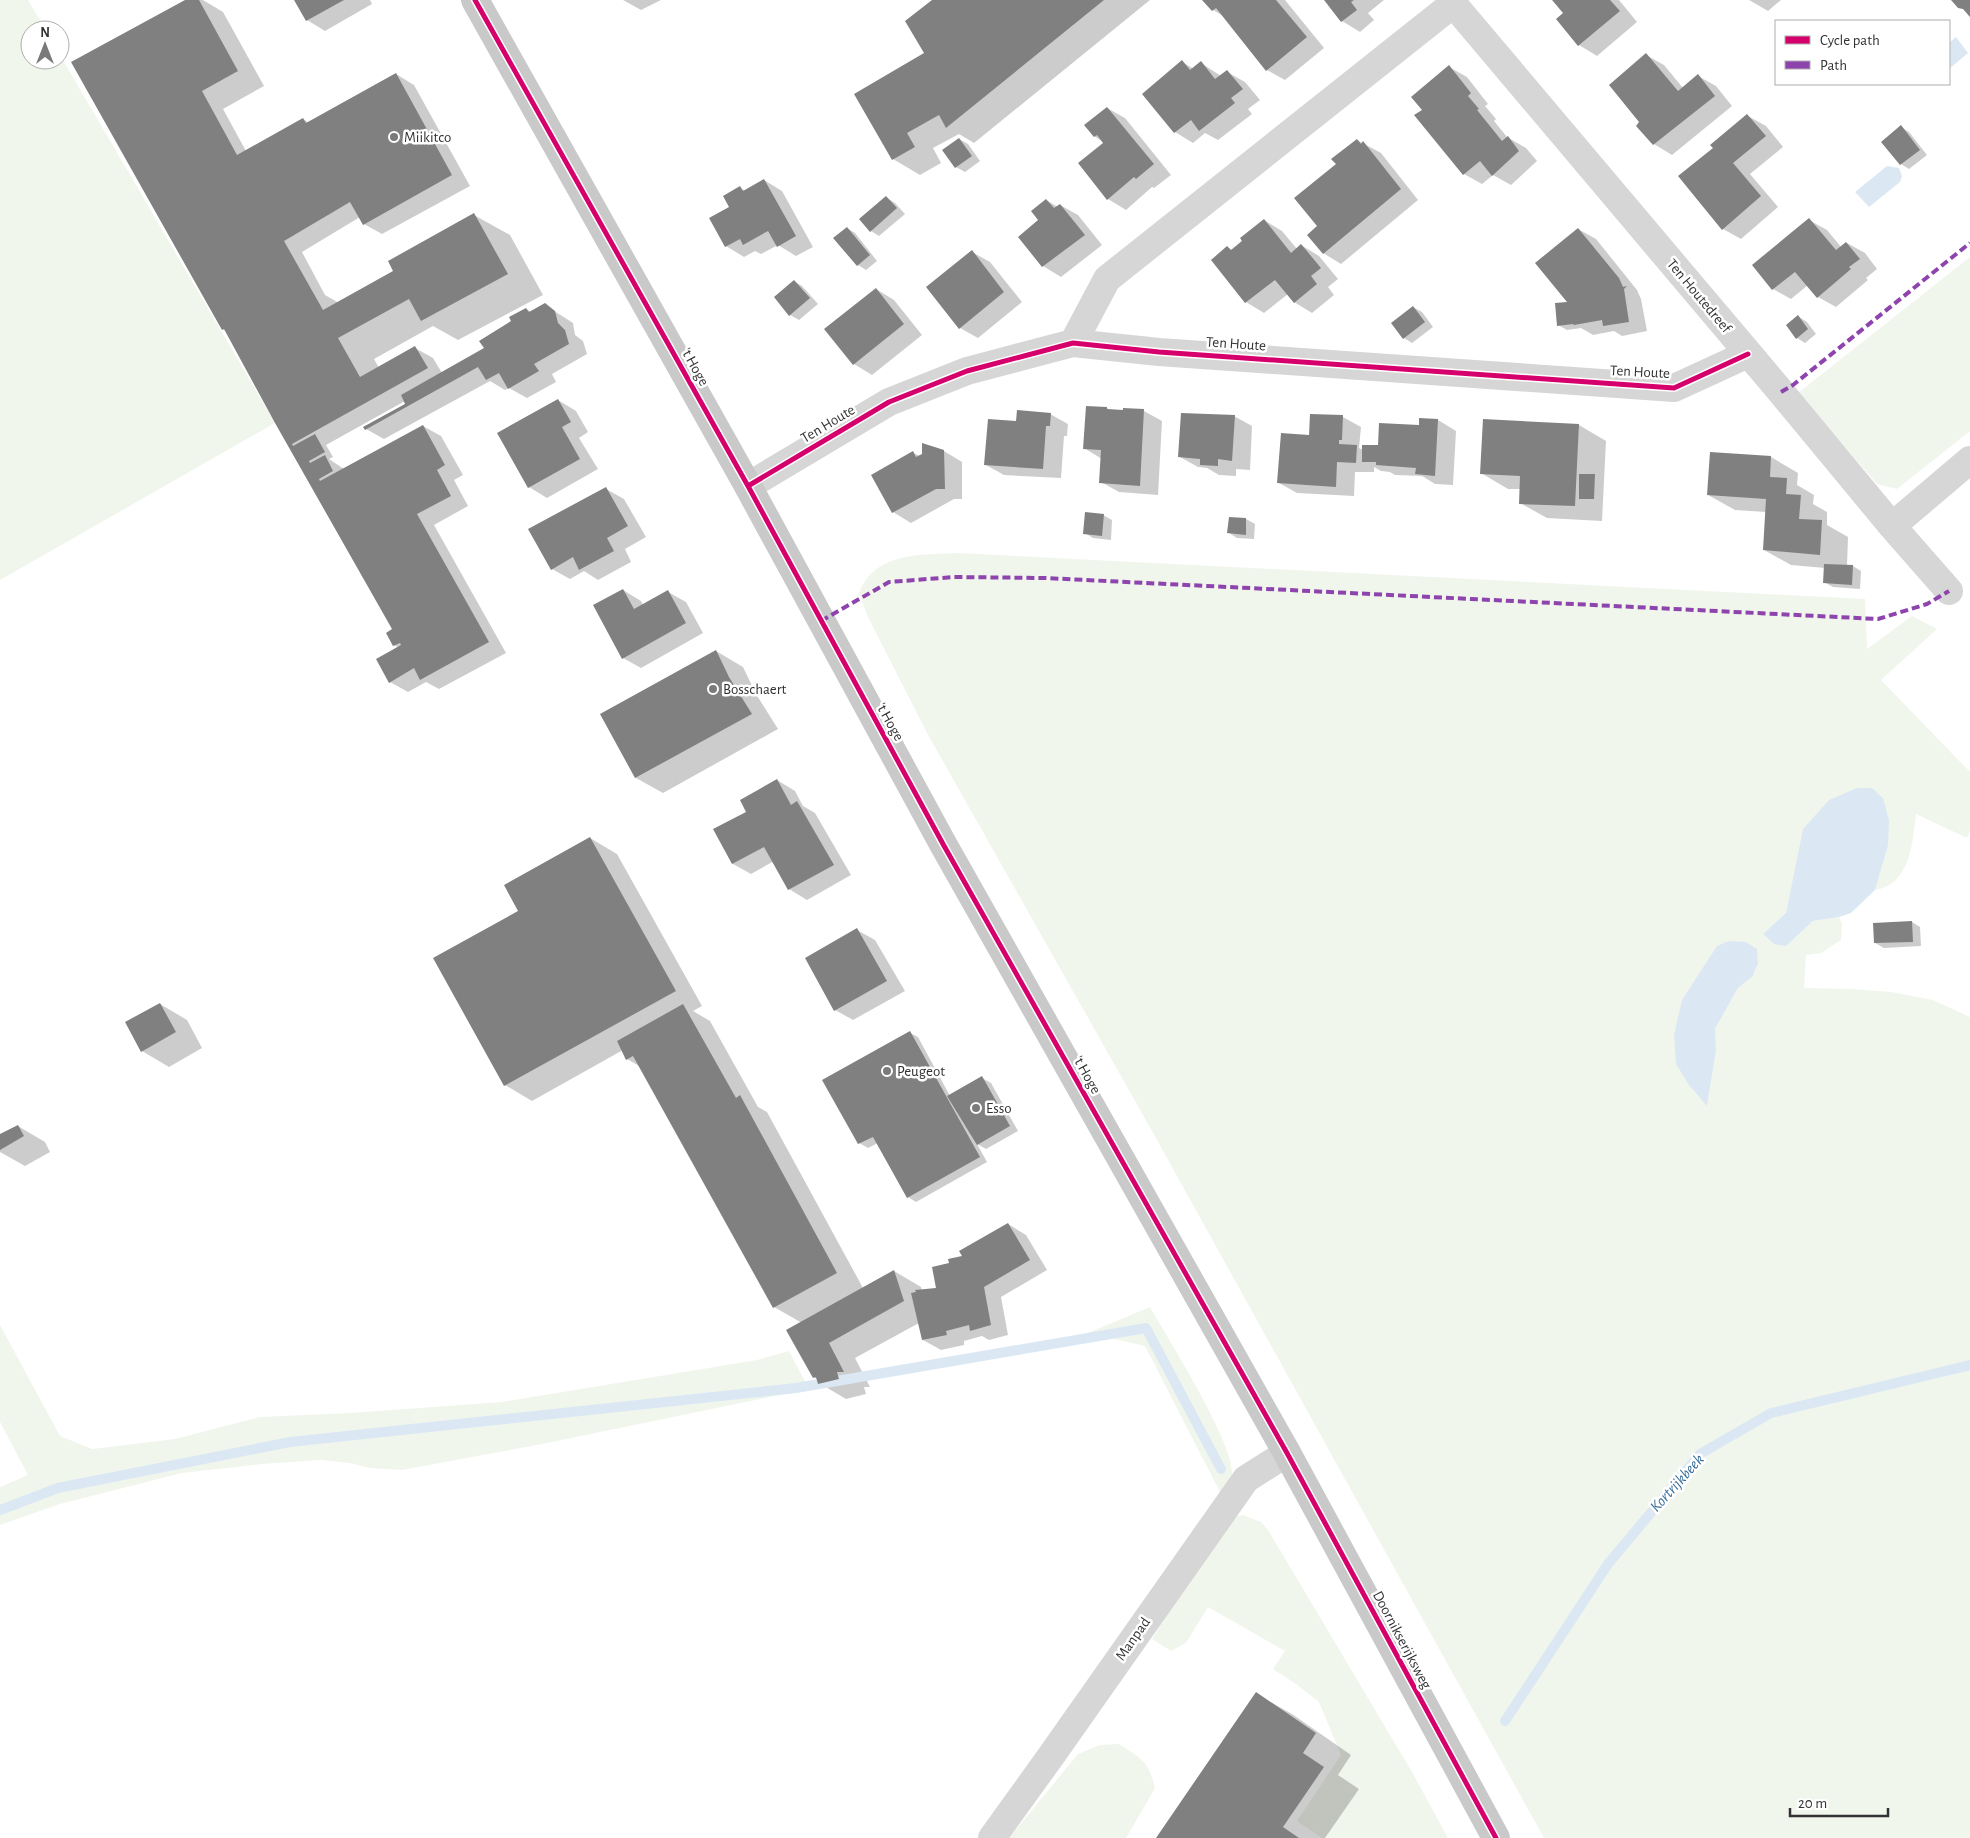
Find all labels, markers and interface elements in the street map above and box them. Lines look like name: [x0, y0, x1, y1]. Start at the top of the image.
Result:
north arrow: [20, 20, 70, 70]
legend: [1775, 20, 1950, 85]
text: N: [40, 26, 50, 40]
text: Cycle path: [1820, 33, 1880, 48]
text: Path: [1820, 58, 1847, 73]
place label: Miikitco: [404, 130, 451, 145]
marker: Miikitco: [388, 131, 400, 143]
street label: Ten Houtedreef: [1664, 256, 1735, 337]
street label: Ten Houte: [1206, 334, 1267, 354]
street label: 't Hoge: [679, 345, 712, 389]
street label: Ten Houte: [1610, 363, 1670, 381]
street label: Ten Houte: [798, 402, 858, 446]
place label: Bosschaert: [723, 682, 787, 697]
marker: Bosschaert: [707, 683, 719, 695]
street label: 't Hoge: [874, 700, 907, 744]
street label: 't Hoge: [1071, 1053, 1104, 1097]
place label: Peugeot: [897, 1064, 945, 1079]
marker: Peugeot: [881, 1065, 893, 1077]
place label: Esso: [986, 1101, 1012, 1116]
marker: Esso: [970, 1102, 982, 1114]
water label: Kortrijkbeek: [1647, 1451, 1708, 1516]
street label: Doornikserijksweg: [1370, 1589, 1434, 1692]
street label: Manpad: [1113, 1615, 1153, 1663]
scale bar: [1790, 1786, 1888, 1818]
text: 20 m: [1798, 1796, 1827, 1811]

